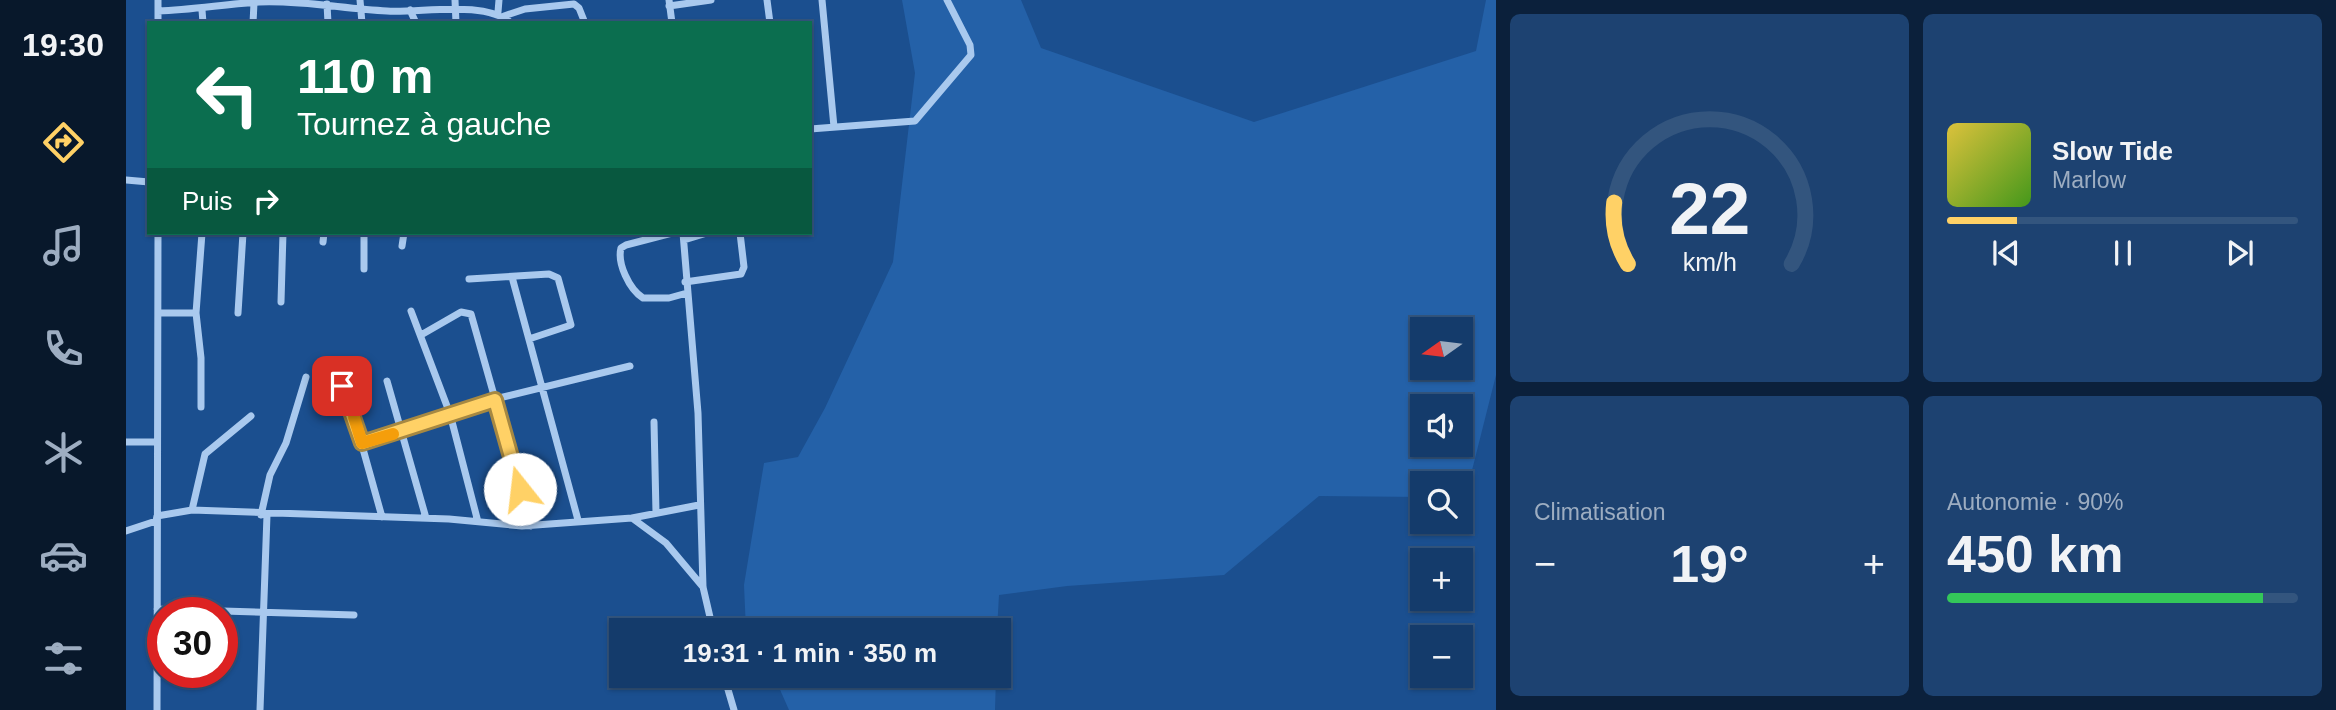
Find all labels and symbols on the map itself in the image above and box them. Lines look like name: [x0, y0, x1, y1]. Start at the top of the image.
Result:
north arrow: [1410, 317, 1474, 380]
pin: [312, 356, 372, 416]
position arrow: [483, 452, 557, 526]
speed limit sign: 30: [147, 597, 238, 688]

